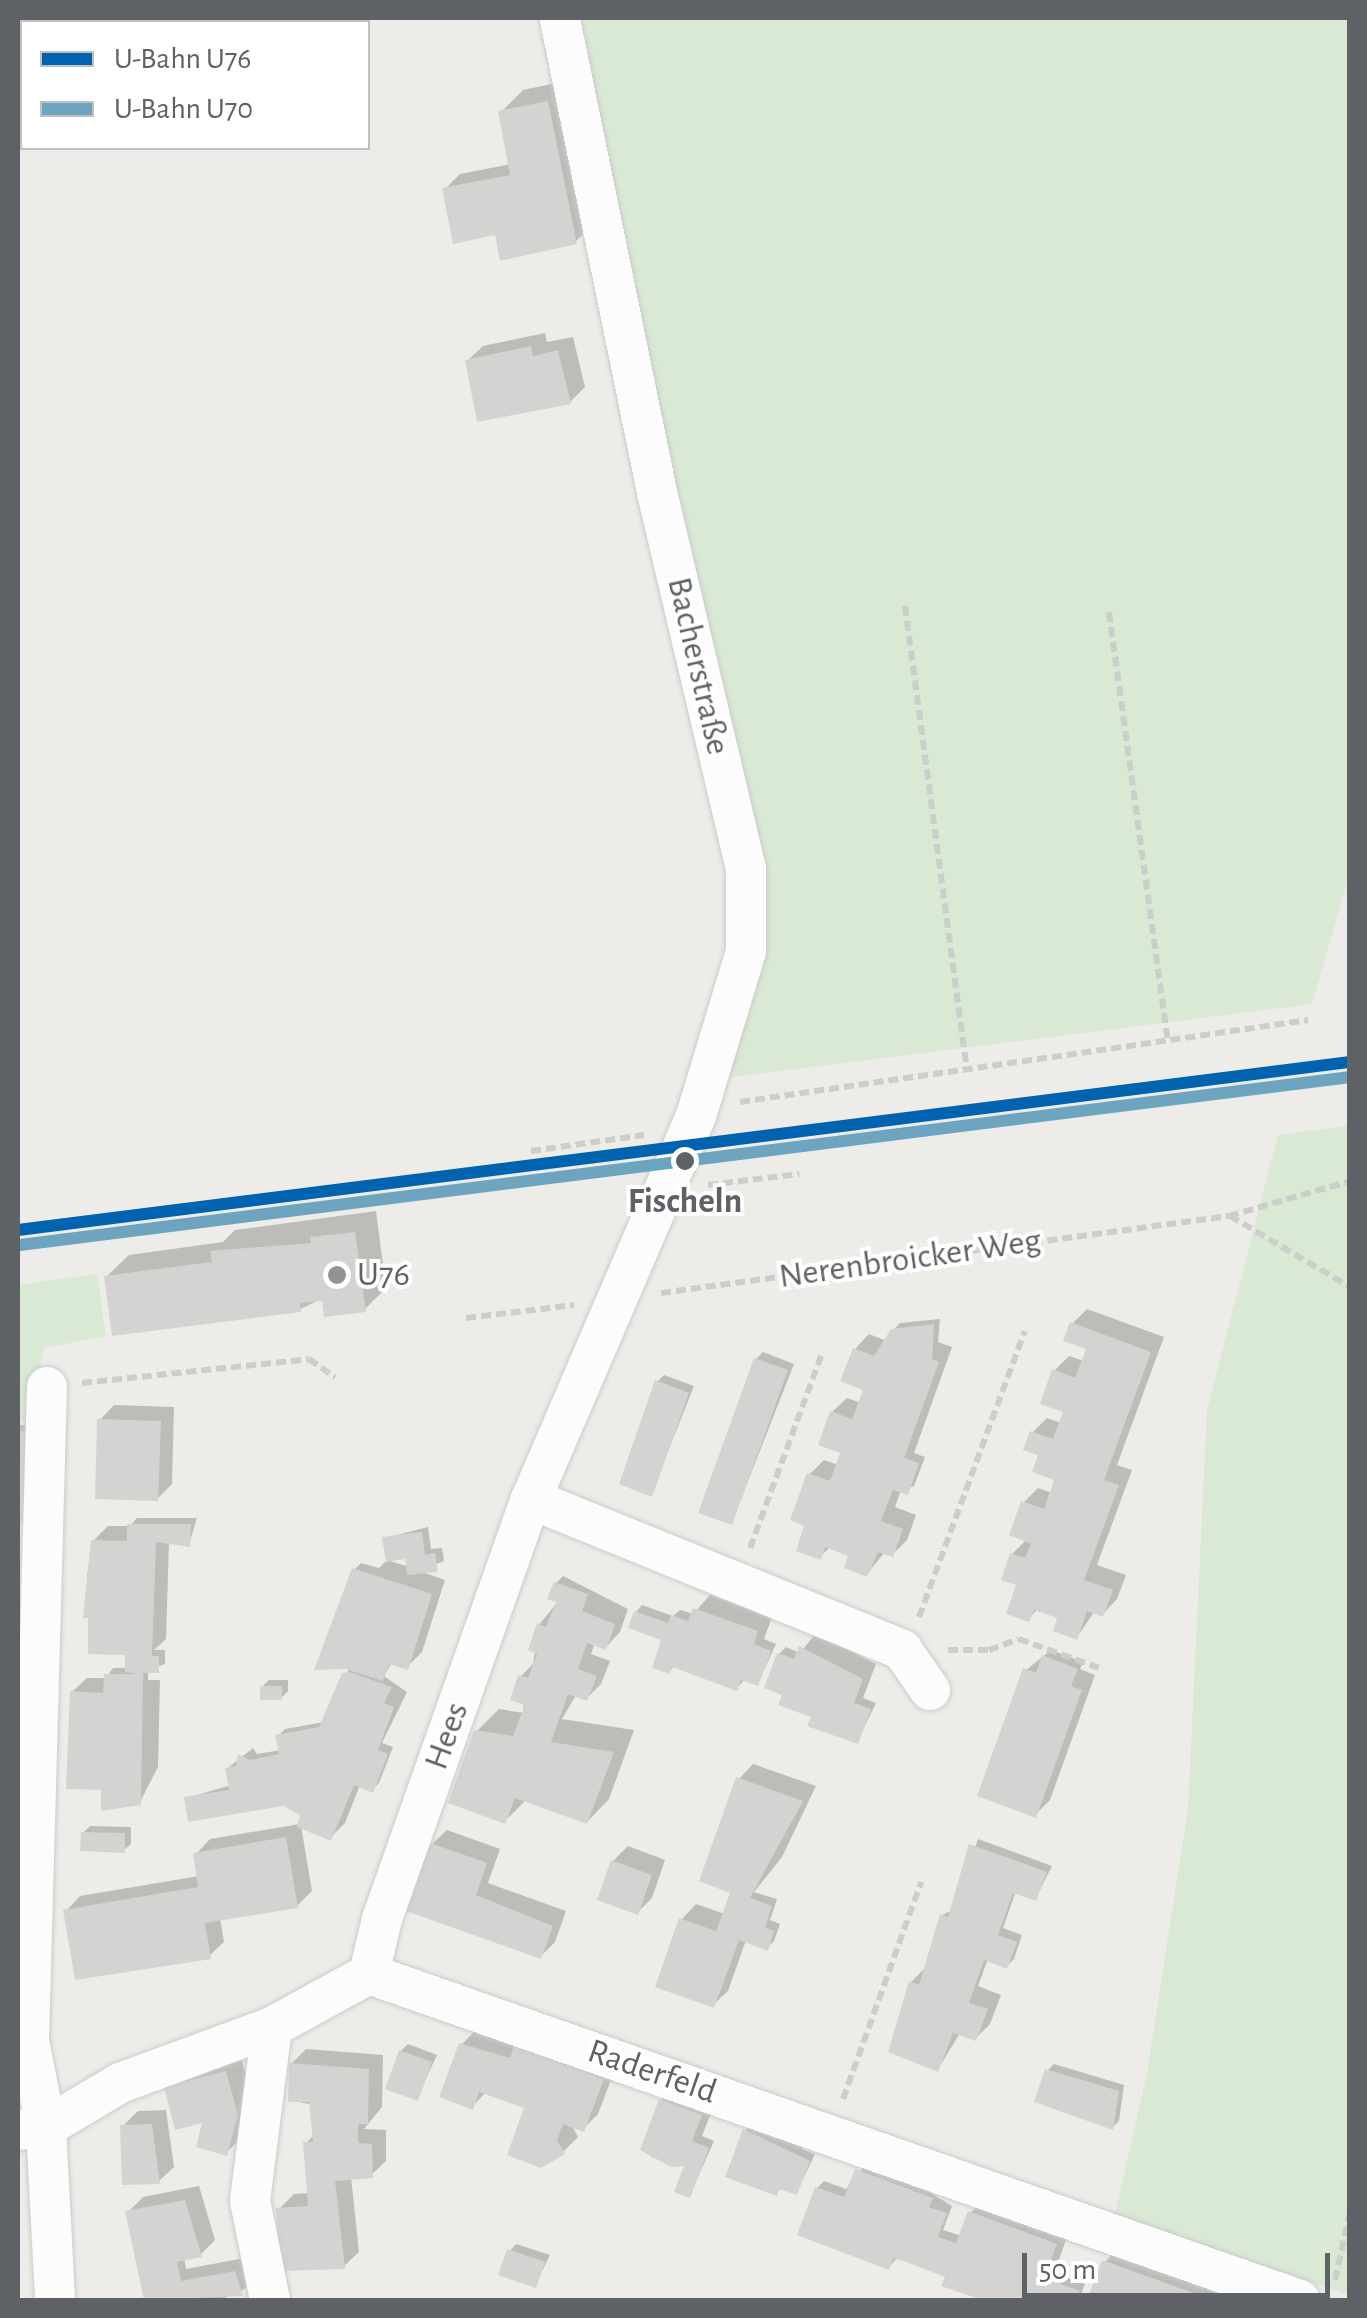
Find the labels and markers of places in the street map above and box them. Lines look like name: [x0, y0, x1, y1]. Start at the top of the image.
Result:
marker: Fischeln: [670, 1146, 700, 1176]
place label: Fischeln: [628, 1181, 742, 1223]
place label: U76: [357, 1254, 410, 1296]
marker: U76: [326, 1264, 348, 1286]

